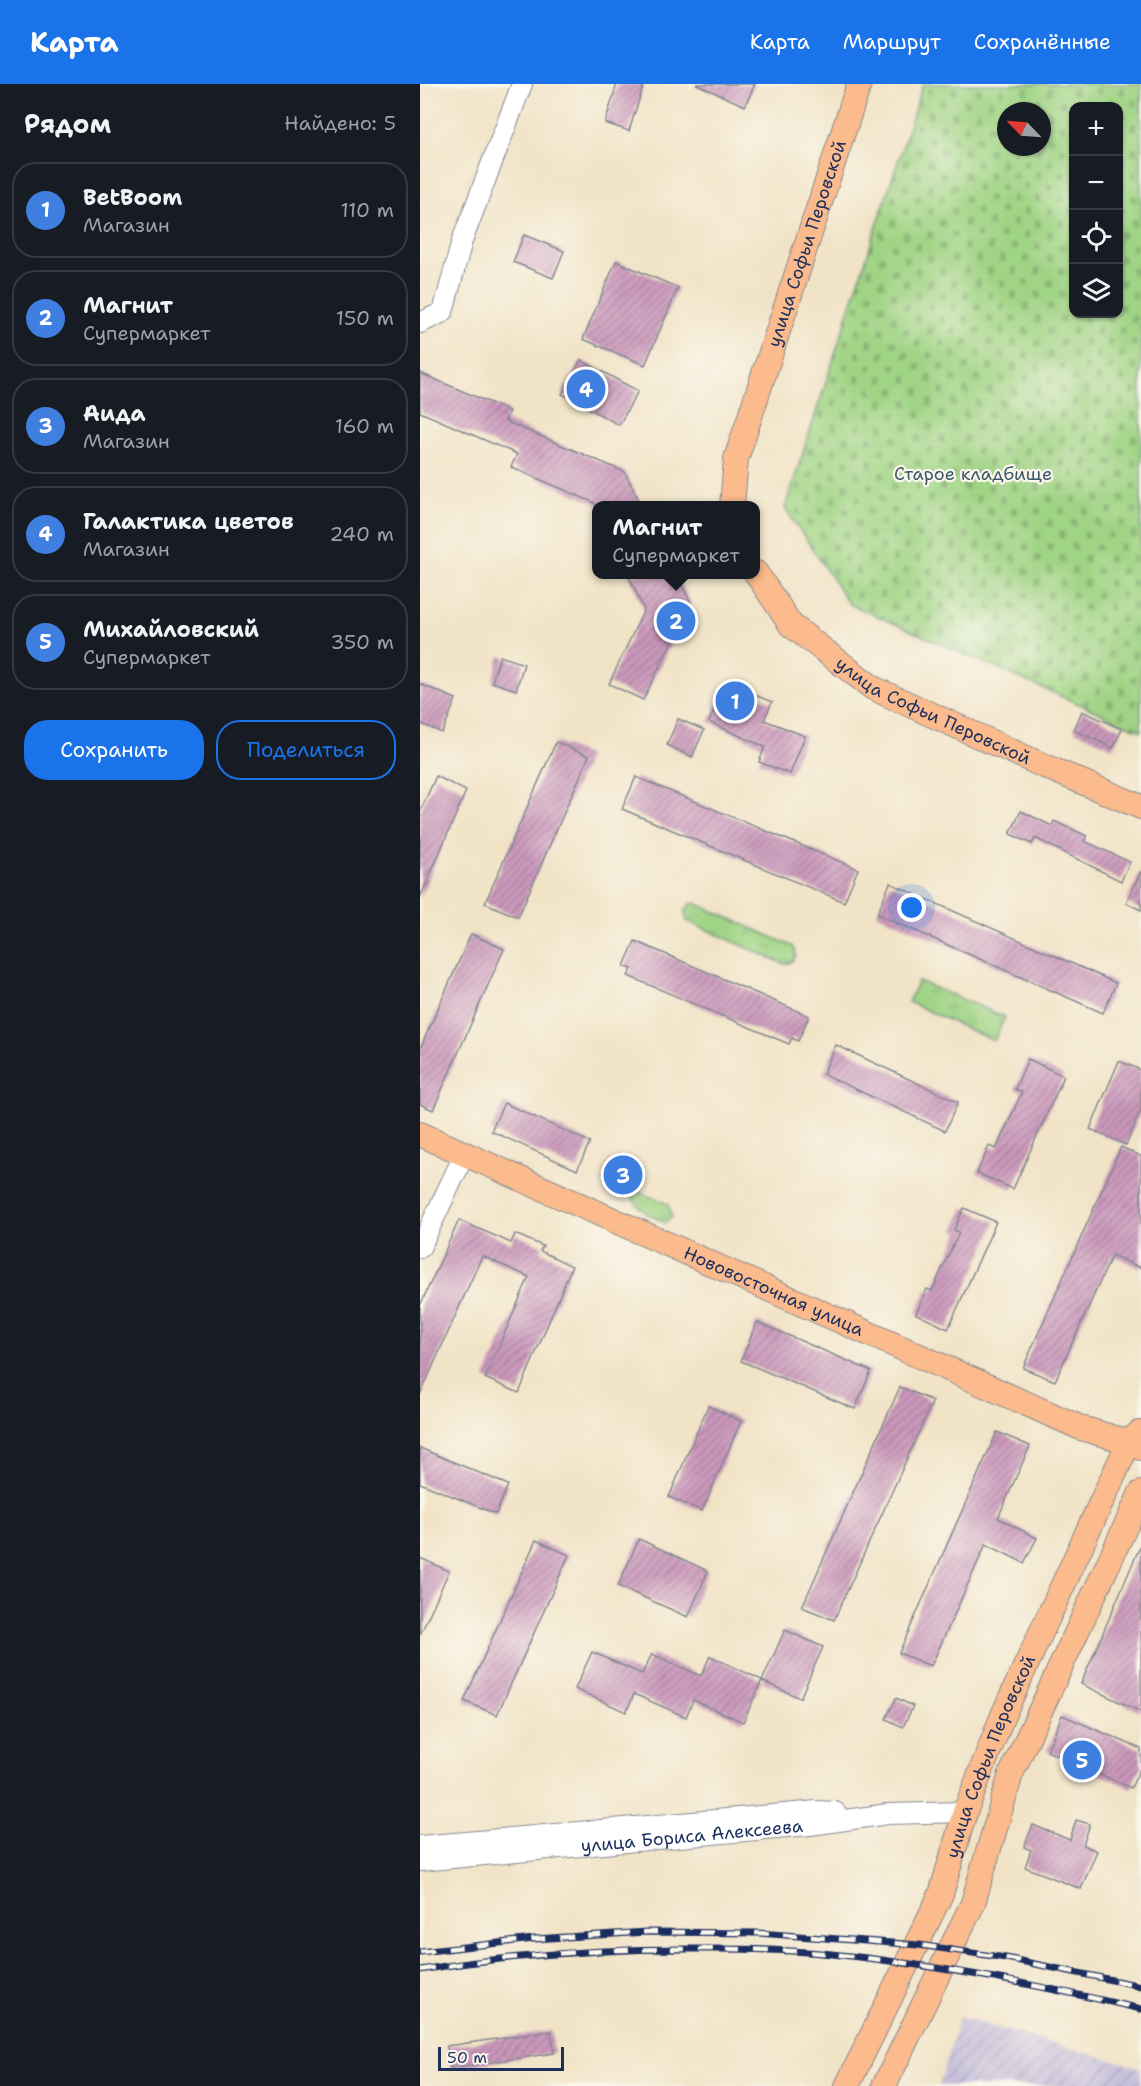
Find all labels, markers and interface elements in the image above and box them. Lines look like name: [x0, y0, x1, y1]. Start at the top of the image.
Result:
text: Карта: [30, 23, 119, 61]
text: Карта: [750, 28, 810, 56]
text: Маршрут: [843, 28, 941, 56]
text: Сохранённые: [974, 28, 1111, 56]
north arrow: [997, 102, 1051, 156]
map controls: [1069, 102, 1123, 318]
button: +: [1069, 102, 1123, 156]
text: Рядом: [24, 106, 111, 141]
text: Найдено: 5: [284, 110, 396, 136]
street label: улица Софьи Перовской: [762, 137, 852, 350]
button: −: [1069, 156, 1123, 210]
text: BetBoom: [83, 183, 182, 212]
text: 1: [41, 197, 50, 223]
text: 110 m: [340, 197, 394, 223]
button: locate: [1069, 210, 1123, 264]
text: Магазин: [83, 212, 170, 238]
button: layers: [1069, 264, 1123, 318]
text: Магнит: [83, 291, 173, 320]
text: 2: [39, 305, 53, 331]
text: 150 m: [336, 305, 394, 331]
text: Супермаркет: [83, 320, 210, 346]
pin: 4: [566, 366, 606, 412]
text: Аида: [83, 399, 146, 428]
text: 3: [39, 413, 53, 439]
text: 160 m: [335, 413, 394, 439]
text: Магазин: [83, 428, 170, 454]
park label: Старое кладбище: [894, 462, 1052, 486]
popup: [592, 501, 760, 579]
text: Галактика цветов: [83, 507, 293, 536]
text: Магнит: [612, 513, 702, 542]
text: 4: [39, 521, 53, 547]
text: 240 m: [329, 521, 394, 547]
text: Магазин: [83, 536, 170, 562]
text: Супермаркет: [612, 542, 740, 568]
pin: 2: [656, 598, 696, 644]
text: Михайловский: [83, 615, 259, 644]
text: 5: [39, 629, 52, 655]
text: 350 m: [330, 629, 394, 655]
text: Супермаркет: [83, 644, 210, 670]
street label: улица Софьи Перовской: [831, 652, 1035, 770]
pin: 1: [716, 678, 754, 724]
button: Сохранить: [24, 720, 204, 780]
button: Поделиться: [216, 720, 396, 780]
your location: [897, 893, 926, 922]
pin: 3: [604, 1152, 642, 1198]
street label: Нововосточная улица: [680, 1241, 867, 1342]
street label: улица Софьи Перовской: [940, 1651, 1041, 1861]
pin: 5: [1062, 1738, 1102, 1782]
street label: улица Бориса Алексеева: [580, 1814, 804, 1858]
scale bar: [438, 2044, 564, 2072]
text: 50 m: [447, 2047, 487, 2068]

